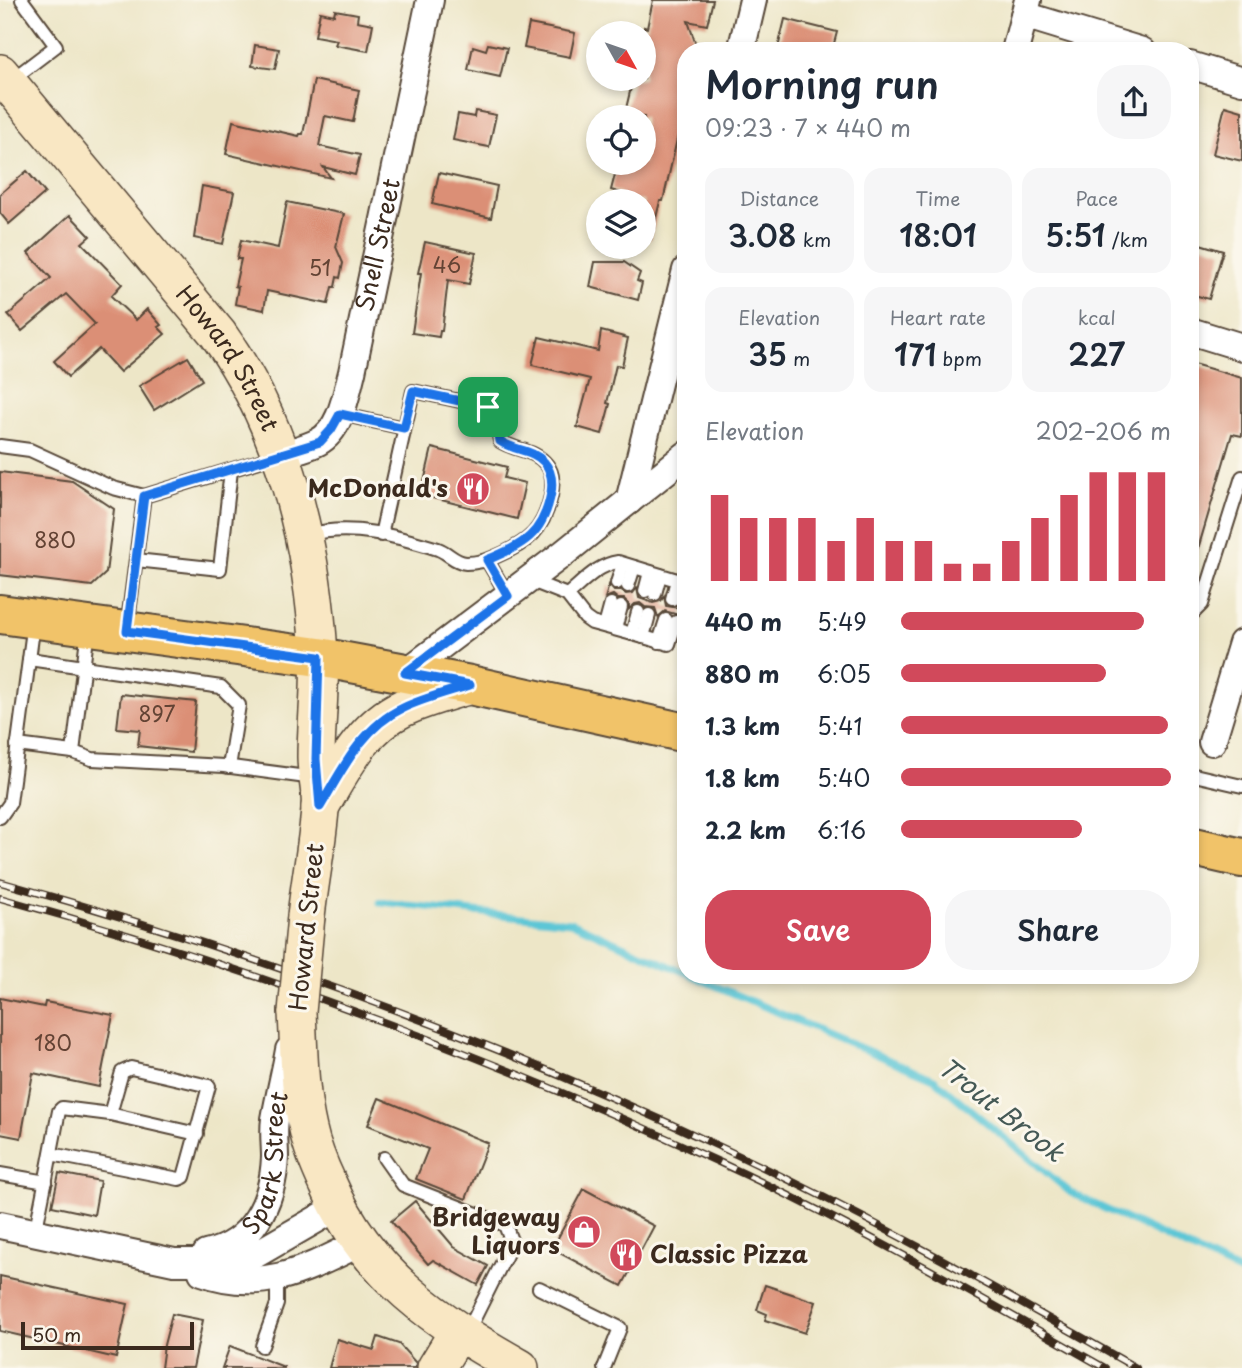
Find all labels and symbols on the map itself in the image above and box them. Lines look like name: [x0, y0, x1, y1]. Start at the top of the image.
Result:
north arrow: [586, 21, 656, 91]
street label: Snell Street: [345, 175, 408, 314]
house number: 46: [433, 248, 461, 280]
house number: 51: [309, 251, 331, 283]
street label: Howard Street: [168, 276, 289, 437]
pin: [458, 377, 518, 437]
place label: McDonald's: [308, 469, 448, 505]
restaurant icon: McDonald's: [454, 470, 492, 508]
house number: 880: [34, 523, 76, 555]
house number: 897: [139, 697, 175, 729]
street label: Howard Street: [278, 841, 332, 1012]
house number: 180: [34, 1026, 72, 1058]
water label: Trout Brook: [931, 1047, 1074, 1171]
street label: Spark Street: [232, 1088, 296, 1242]
place label: Bridgeway Liquors: [432, 1198, 560, 1262]
shop icon: Bridgeway Liquors: [565, 1213, 603, 1251]
place label: Classic Pizza: [650, 1235, 809, 1271]
restaurant icon: Classic Pizza: [607, 1236, 645, 1274]
scale bar: [21, 1319, 194, 1351]

